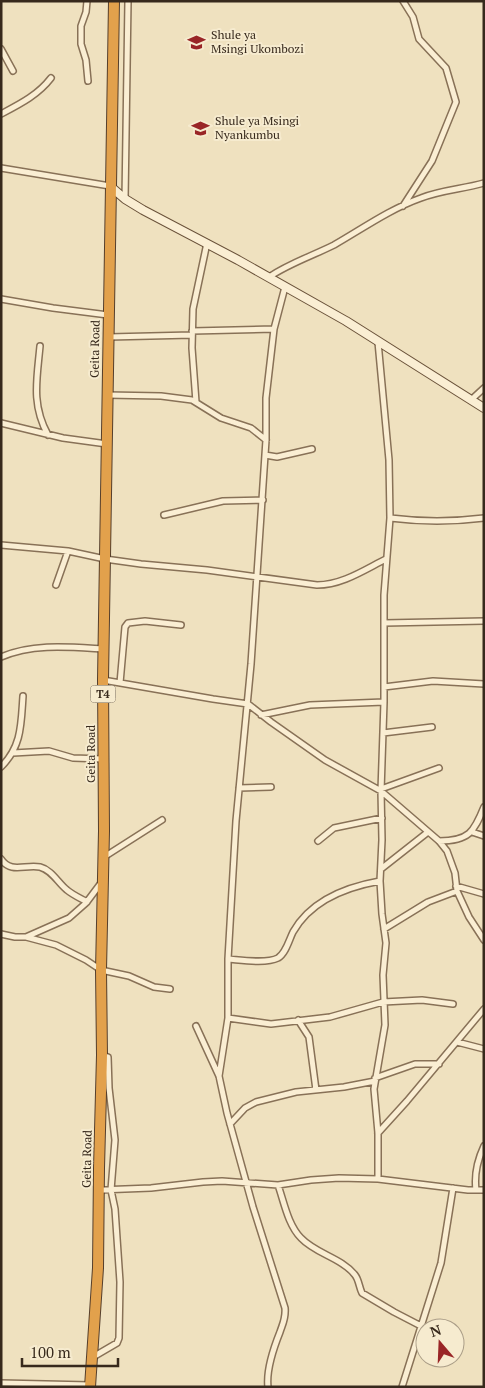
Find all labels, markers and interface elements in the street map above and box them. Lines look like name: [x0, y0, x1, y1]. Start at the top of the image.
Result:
place label: Shule ya Msingi Ukombozi: [211, 27, 304, 56]
school or university icon: Shule ya Msingi Ukombozi: [187, 32, 207, 52]
place label: Shule ya Msingi Nyankumbu: [215, 113, 300, 142]
school or university icon: Shule ya Msingi Nyankumbu: [191, 118, 211, 138]
street label: Geita Road: [86, 319, 103, 378]
road number: T4: [90, 686, 116, 702]
street label: Geita Road: [83, 725, 98, 783]
street label: Geita Road: [78, 1129, 95, 1188]
north arrow: [415, 1318, 465, 1368]
text: N: [427, 1319, 444, 1341]
scale bar: [22, 1336, 119, 1368]
text: 100 m: [30, 1342, 71, 1362]

